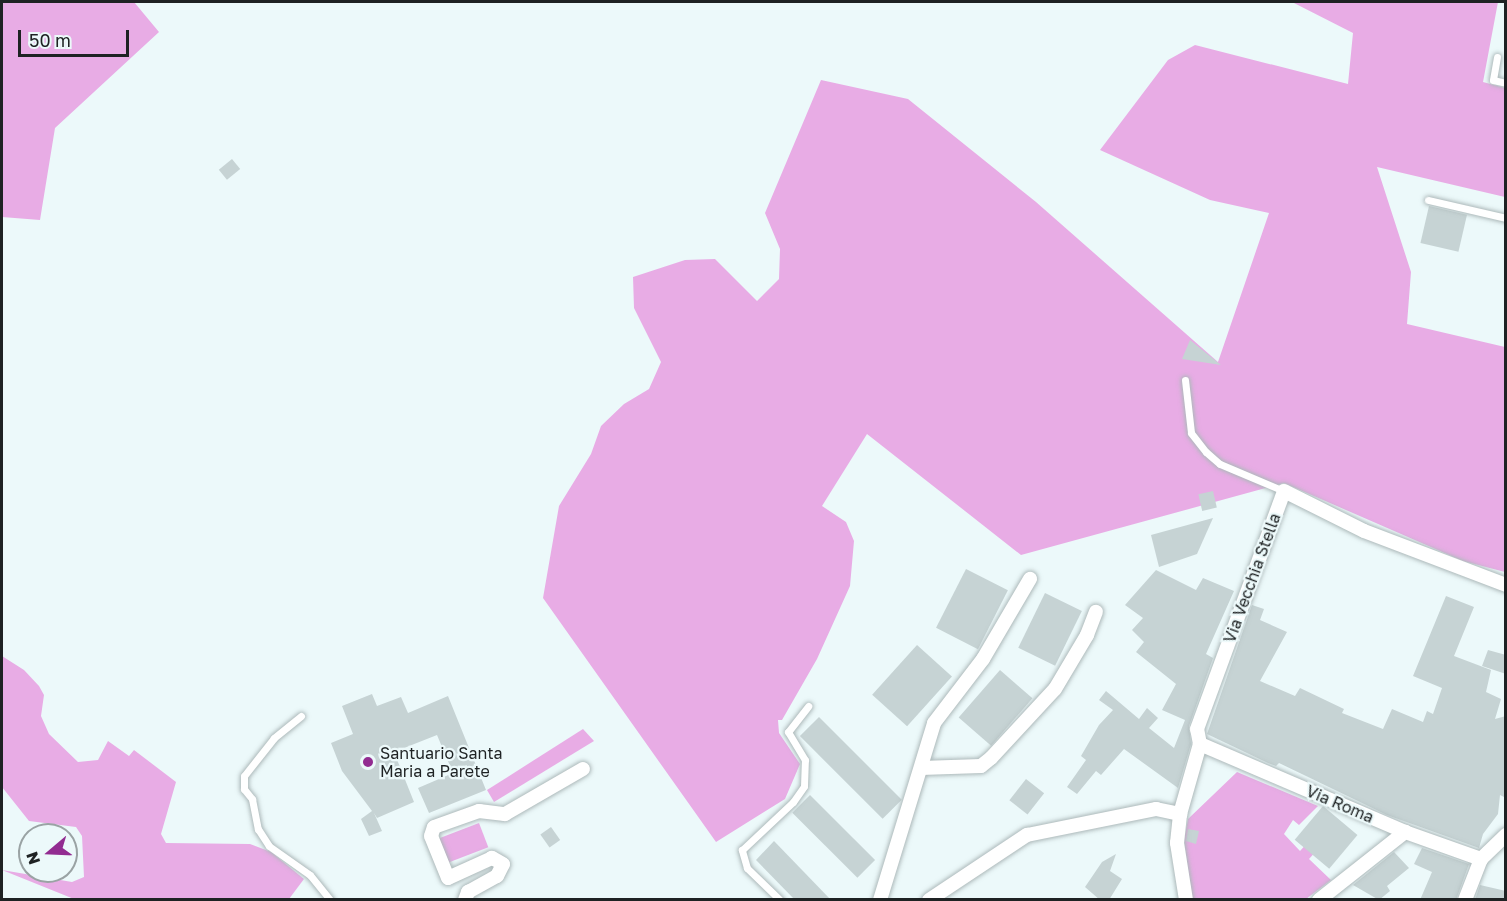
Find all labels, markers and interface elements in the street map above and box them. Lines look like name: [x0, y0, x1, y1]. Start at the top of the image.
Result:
scale bar: [21, 18, 132, 56]
text: 50 m: [29, 29, 71, 51]
street label: Via Vecchia Stella: [1220, 511, 1284, 645]
place label: Santuario Santa Maria a Parete: [380, 743, 503, 781]
marker: Santuario Santa Maria a Parete: [361, 755, 375, 769]
street label: Via Roma: [1303, 781, 1377, 827]
north arrow: [18, 823, 78, 883]
text: N: [21, 849, 44, 867]

